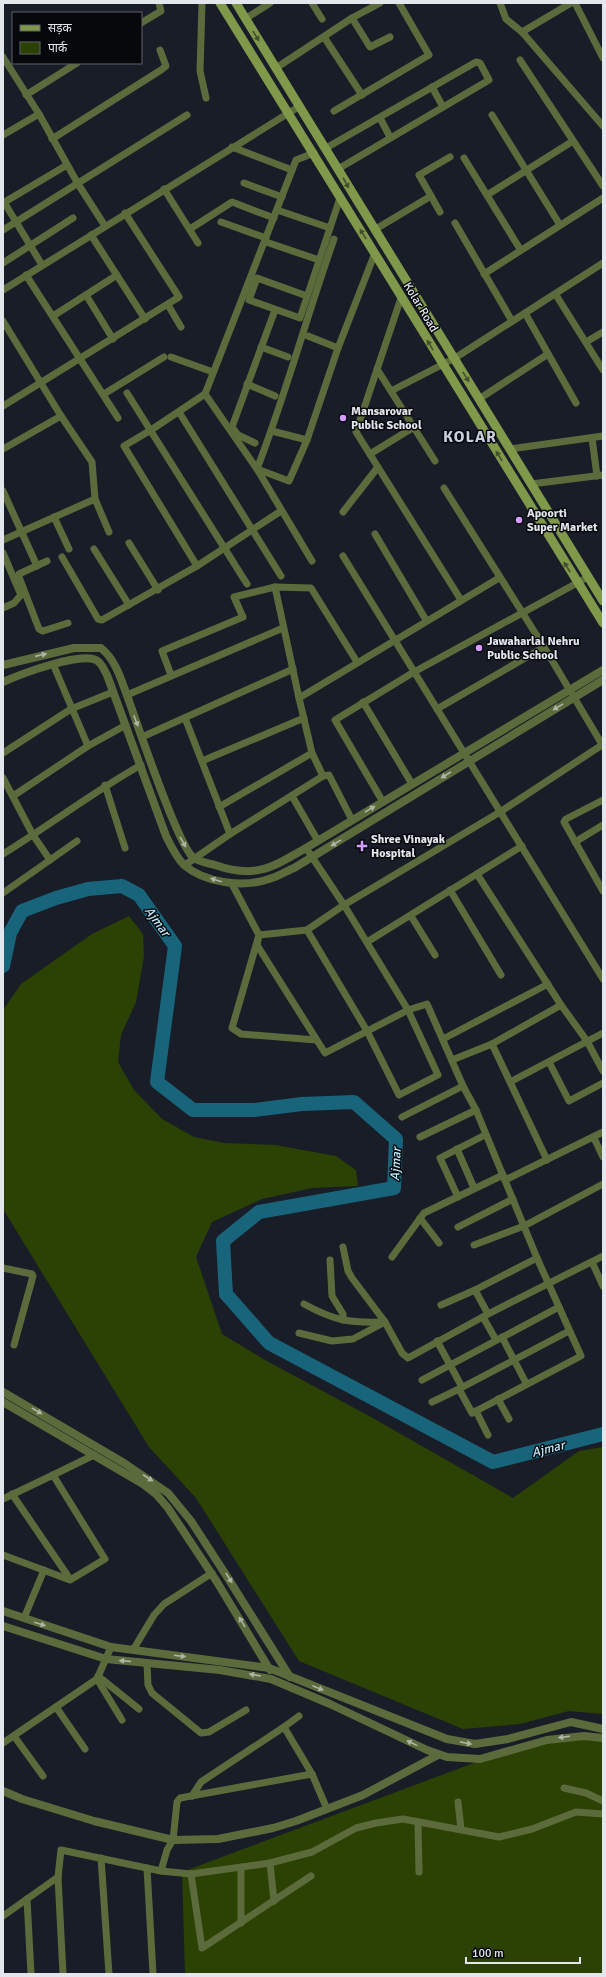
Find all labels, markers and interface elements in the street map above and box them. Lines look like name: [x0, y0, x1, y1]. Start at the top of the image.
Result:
legend: [12, 12, 142, 64]
text: सड़क: [48, 21, 73, 36]
one-way arrow: [252, 31, 260, 41]
text: पार्क: [48, 41, 68, 56]
one-way arrow: [342, 177, 349, 189]
one-way arrow: [359, 229, 367, 239]
street label: Kolar Road: [400, 280, 441, 335]
one-way arrow: [427, 339, 434, 351]
one-way arrow: [462, 371, 469, 383]
place label: Mansarovar Public School: [351, 404, 422, 433]
marker: Mansarovar Public School: [338, 413, 348, 423]
district label: KOLAR: [443, 427, 497, 447]
one-way arrow: [495, 451, 503, 461]
place label: Apoorti Super Market: [527, 506, 598, 535]
marker: Apoorti Super Market: [514, 515, 524, 525]
one-way arrow: [563, 562, 571, 572]
place label: Jawaharlal Nehru Public School: [487, 634, 580, 663]
marker: Jawaharlal Nehru Public School: [474, 643, 484, 653]
one-way arrow: [34, 652, 47, 658]
one-way arrow: [552, 704, 564, 711]
one-way arrow: [134, 716, 140, 728]
one-way arrow: [440, 771, 452, 778]
one-way arrow: [364, 806, 376, 813]
place label: Shree Vinayak Hospital: [371, 832, 446, 861]
one-way arrow: [180, 837, 187, 848]
one-way arrow: [330, 839, 342, 846]
marker: Shree Vinayak Hospital: [356, 840, 368, 852]
one-way arrow: [210, 876, 222, 882]
water label: Ajmar: [141, 903, 175, 942]
water label: Ajmar: [387, 1145, 405, 1181]
one-way arrow: [31, 1408, 43, 1415]
water label: Ajmar: [530, 1437, 568, 1461]
one-way arrow: [143, 1474, 153, 1482]
one-way arrow: [225, 1573, 233, 1584]
one-way arrow: [238, 1617, 245, 1628]
one-way arrow: [34, 1621, 46, 1627]
one-way arrow: [174, 1653, 186, 1659]
one-way arrow: [119, 1658, 131, 1664]
one-way arrow: [249, 1672, 261, 1678]
one-way arrow: [313, 1685, 324, 1691]
one-way arrow: [558, 1734, 570, 1741]
one-way arrow: [406, 1740, 418, 1746]
one-way arrow: [460, 1740, 472, 1746]
scale bar: [466, 1939, 580, 1965]
text: 100 m: [472, 1946, 504, 1961]

